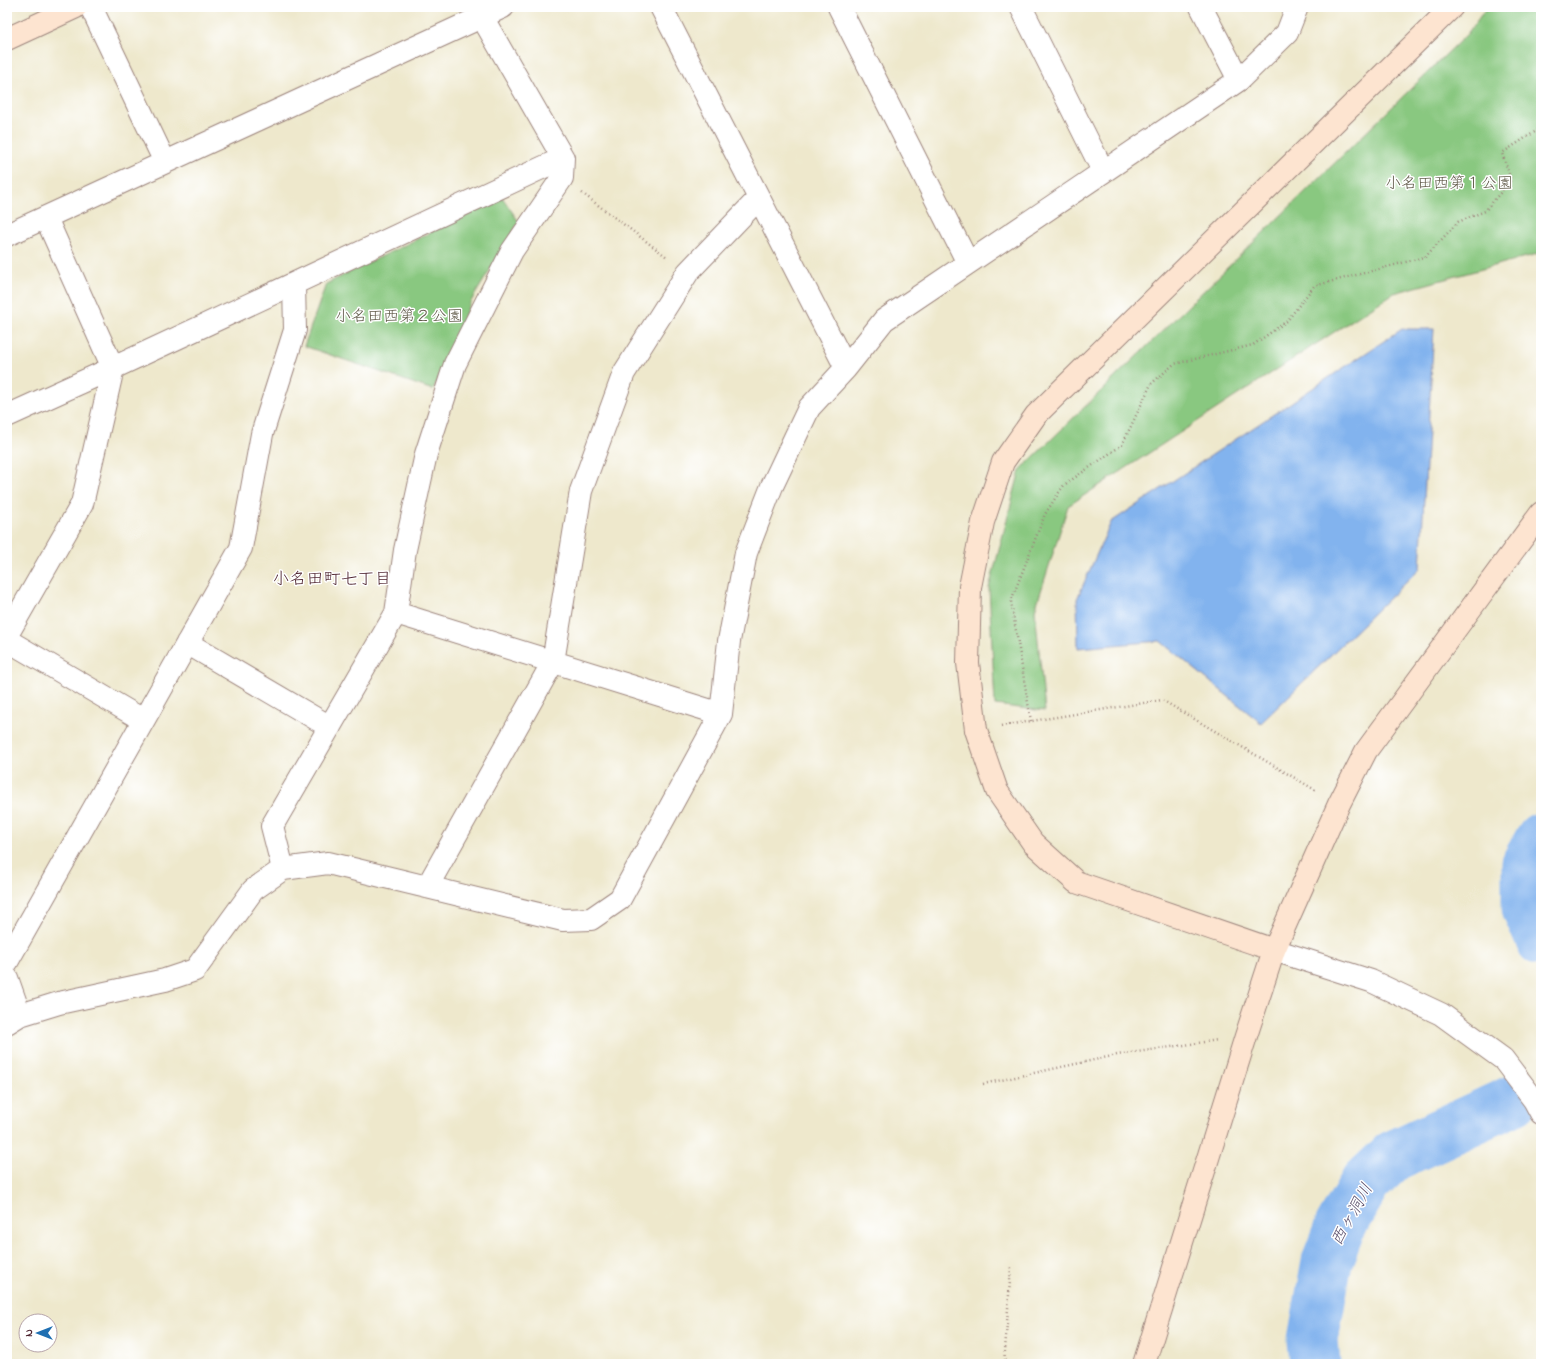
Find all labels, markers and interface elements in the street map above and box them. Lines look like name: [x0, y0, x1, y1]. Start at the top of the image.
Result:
park label: 小名田西第１公園: [1385, 172, 1513, 196]
park label: 小名田西第２公園: [335, 305, 463, 329]
district label: 小名田町七丁目: [273, 567, 392, 592]
water label: 西ヶ洞川: [1325, 1179, 1380, 1251]
north arrow: [18, 1313, 58, 1353]
text: N: [21, 1329, 37, 1337]

